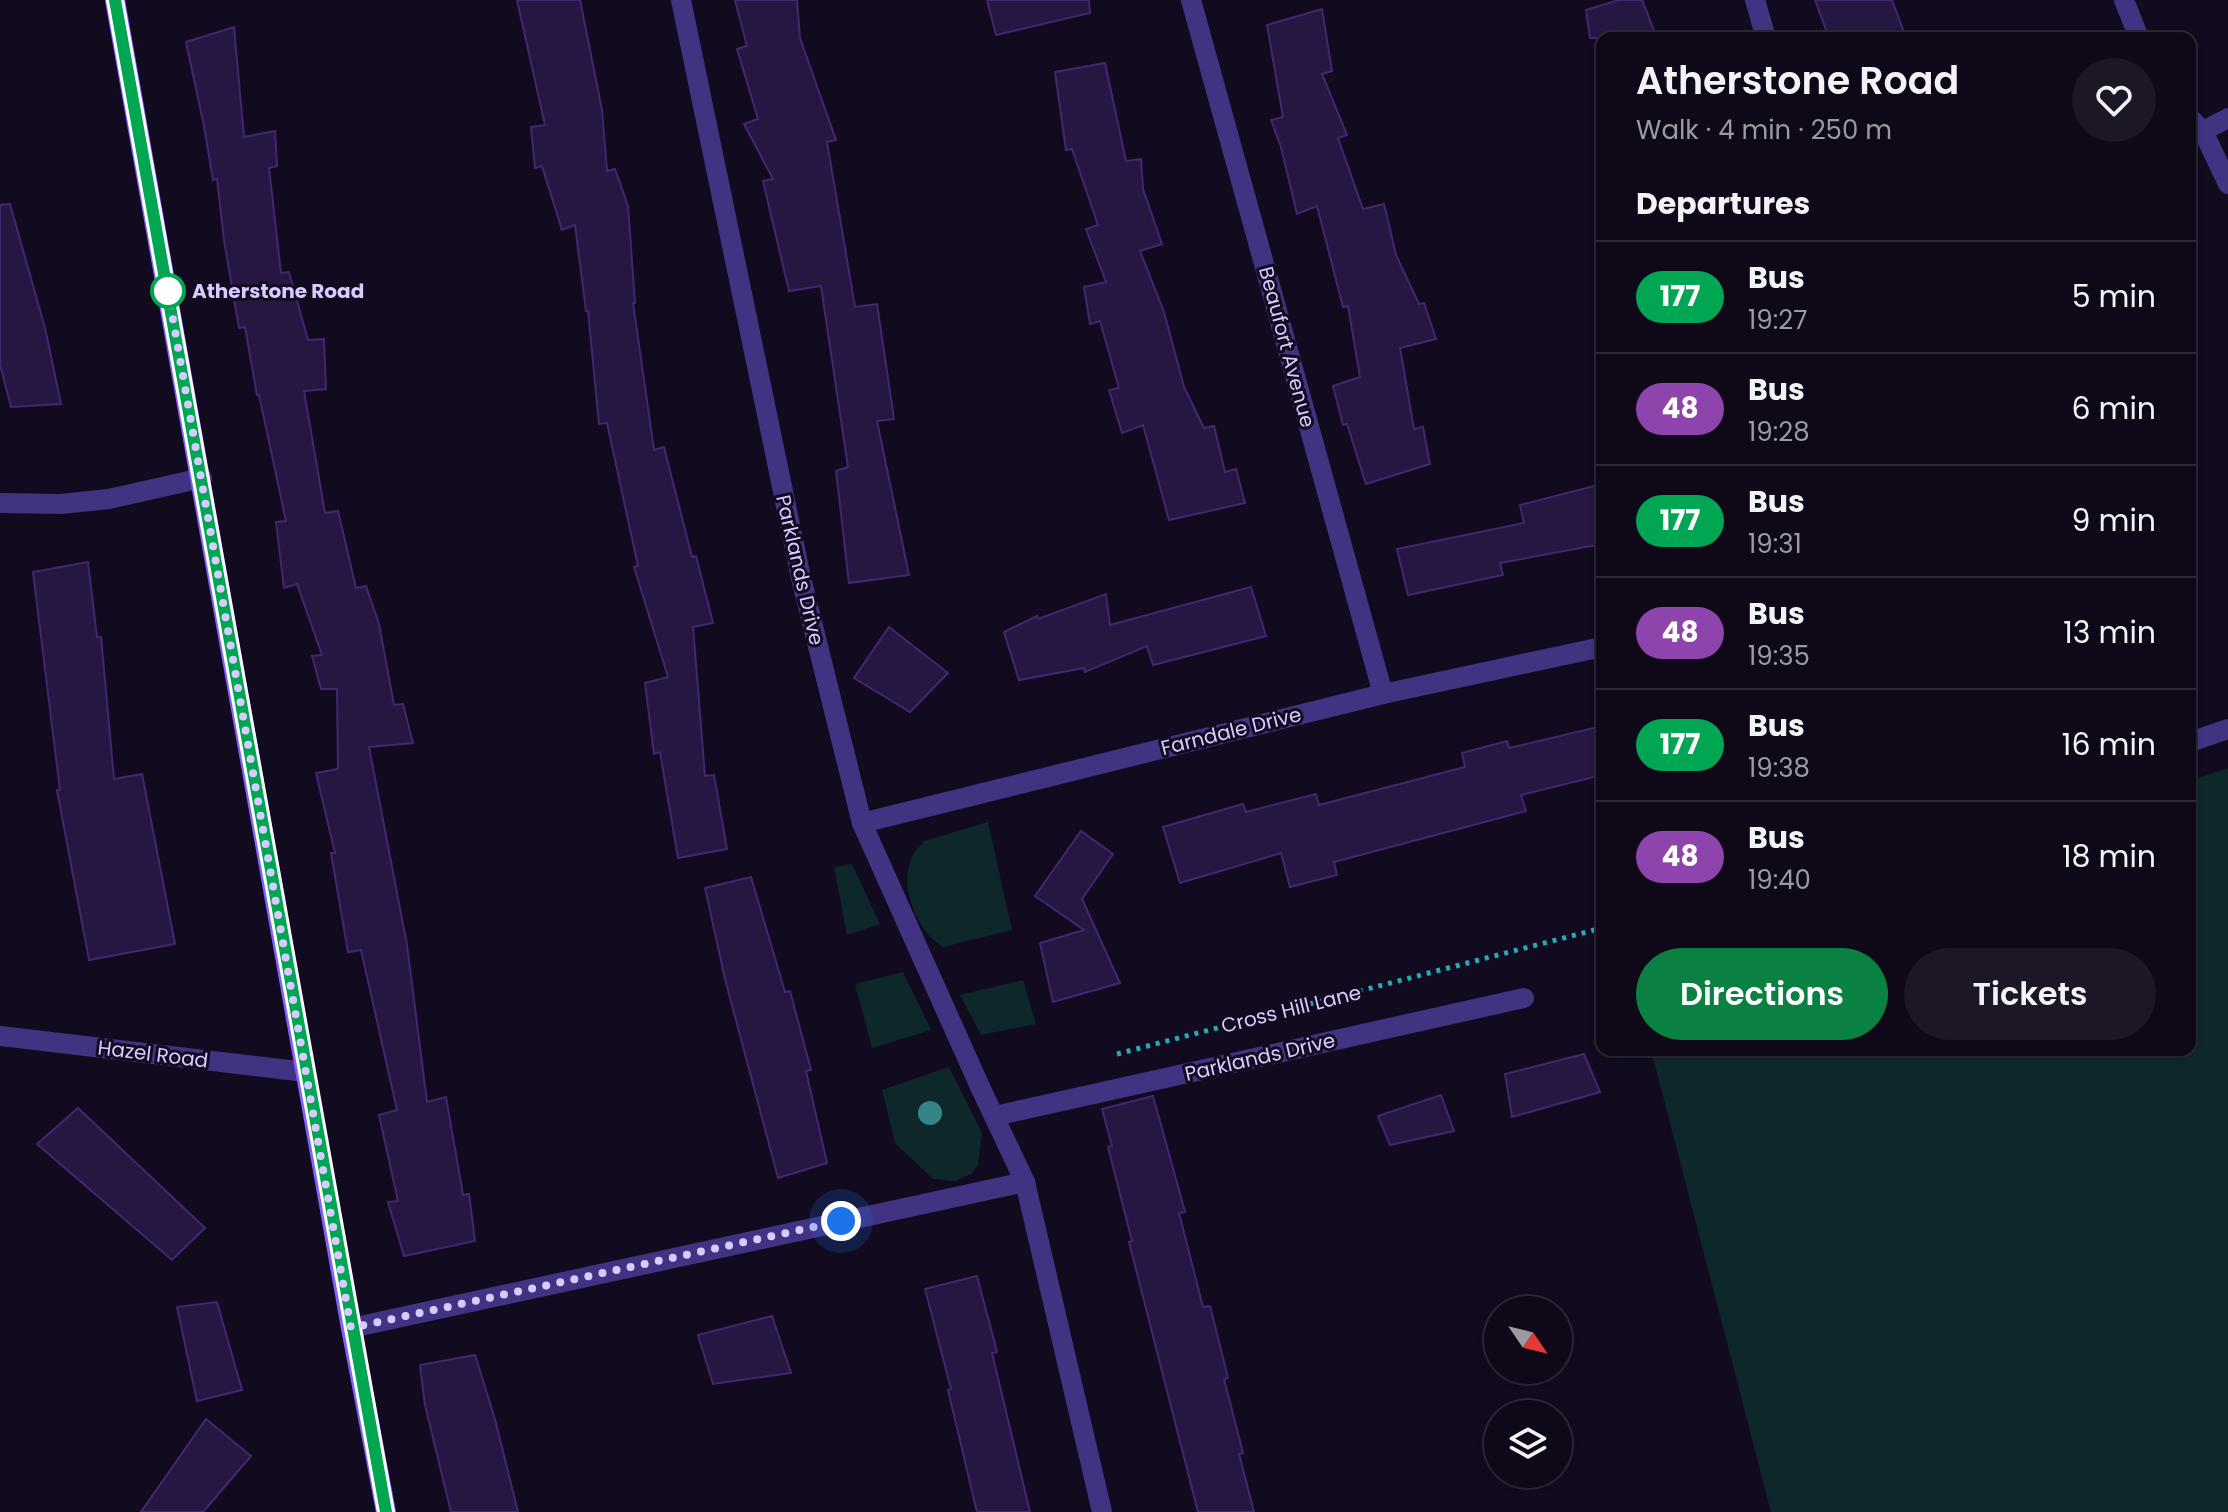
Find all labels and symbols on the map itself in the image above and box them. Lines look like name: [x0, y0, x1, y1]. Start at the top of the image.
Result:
street label: Beaufort Avenue: [1252, 263, 1322, 431]
marker: Atherstone Road: [151, 274, 185, 308]
place label: Atherstone Road: [192, 277, 364, 305]
street label: Parklands Drive: [769, 492, 831, 648]
street label: Farndale Drive: [1158, 700, 1304, 762]
street label: Cross Hill Lane: [1218, 978, 1364, 1040]
street label: Parklands Drive: [1182, 1026, 1338, 1088]
street label: Hazel Road: [96, 1033, 210, 1075]
your location: [821, 1201, 861, 1241]
north arrow: [1484, 1296, 1572, 1384]

